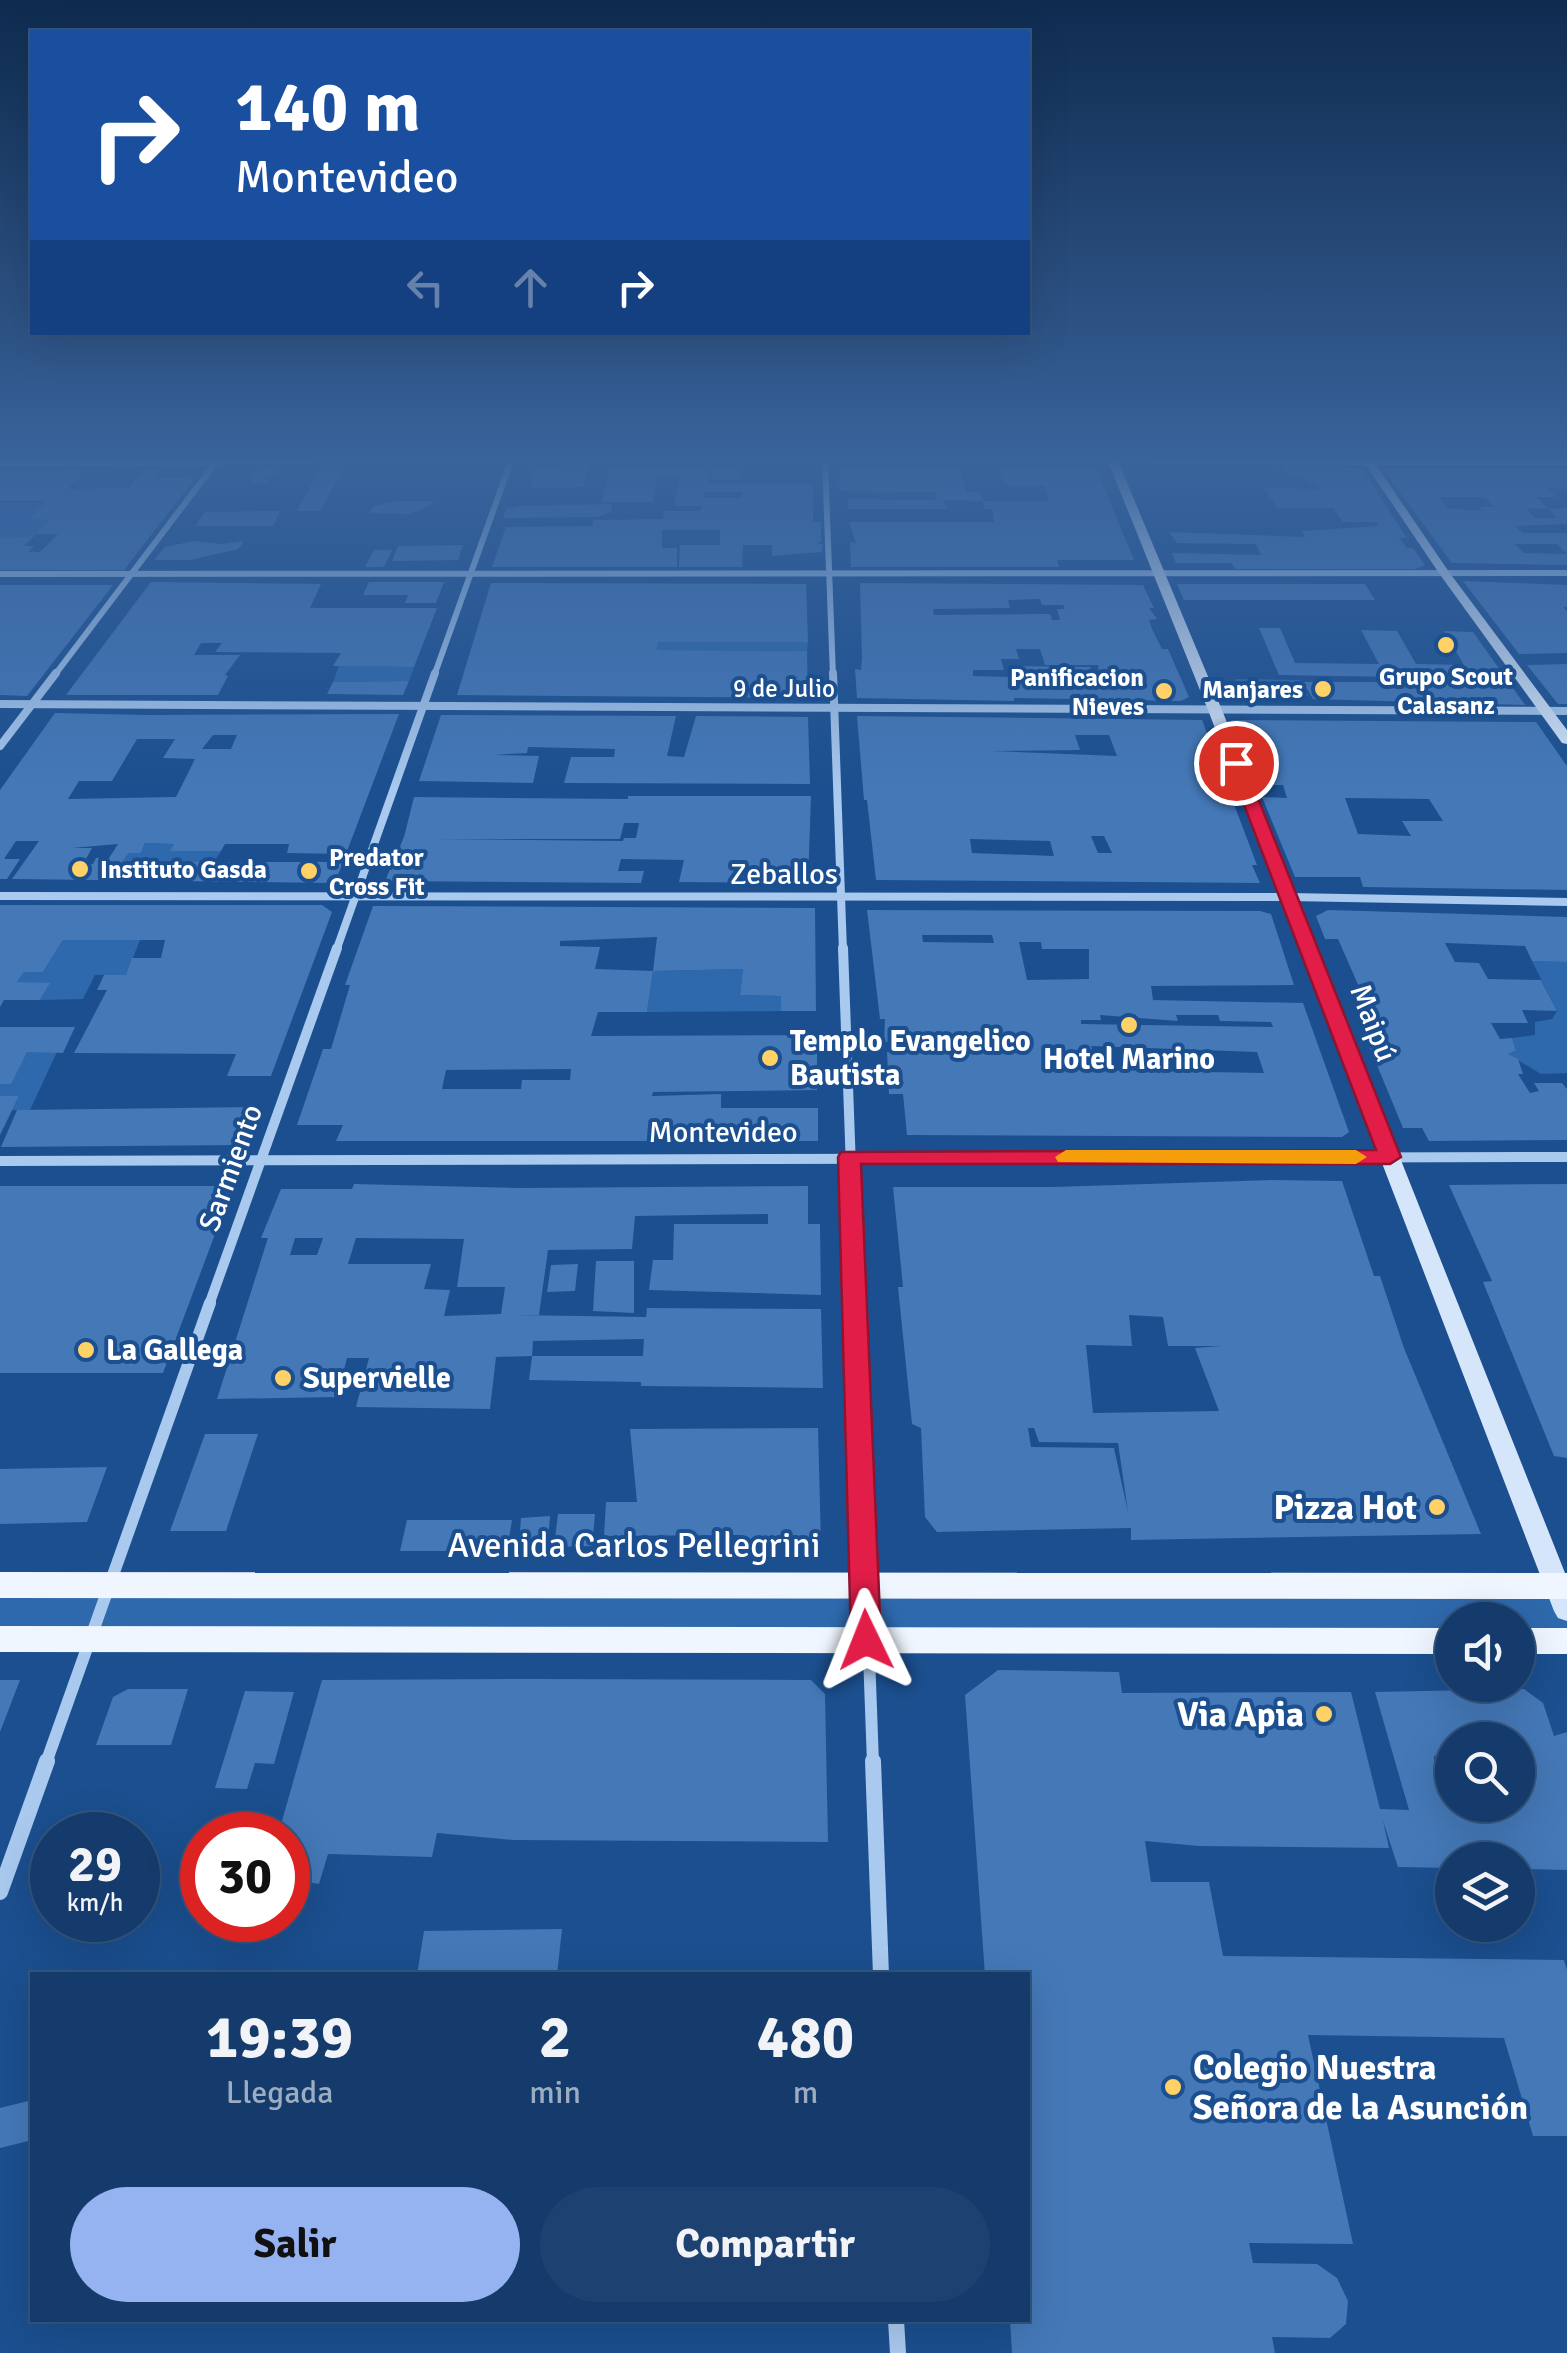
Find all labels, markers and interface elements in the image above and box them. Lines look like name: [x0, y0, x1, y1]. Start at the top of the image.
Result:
text: 140 m: [235, 64, 420, 150]
icon: right: [70, 70, 200, 200]
text: Montevideo: [235, 150, 459, 205]
icon: left: [398, 260, 453, 315]
icon: ahead: [503, 260, 558, 315]
icon: right: [608, 260, 663, 315]
marker: Grupo Scout Calasanz: [1435, 634, 1457, 656]
place label: Grupo Scout Calasanz: [1379, 661, 1513, 721]
place label: Panificacion Nieves: [1010, 662, 1144, 722]
street label: 9 de Julio: [733, 673, 835, 704]
place label: Manjares: [1202, 674, 1303, 705]
marker: Manjares: [1312, 678, 1334, 700]
marker: Panificacion Nieves: [1153, 680, 1175, 702]
pin: [1194, 721, 1279, 806]
icon: arrive: [1209, 736, 1264, 791]
place label: Predator Cross Fit: [329, 842, 425, 902]
place label: Instituto Gasda: [100, 854, 267, 885]
street label: Zeballos: [730, 856, 838, 893]
marker: Instituto Gasda: [69, 858, 91, 880]
marker: Predator Cross Fit: [298, 860, 320, 882]
street label: Maipú: [1341, 979, 1405, 1067]
marker: Hotel Marino: [1118, 1014, 1140, 1036]
place label: Templo Evangelico Bautista: [790, 1023, 1031, 1094]
place label: Hotel Marino: [1043, 1041, 1215, 1078]
marker: Templo Evangelico Bautista: [759, 1047, 781, 1069]
street label: Sarmiento: [191, 1100, 271, 1236]
street label: Montevideo: [649, 1114, 798, 1151]
place label: La Gallega: [106, 1332, 243, 1369]
marker: La Gallega: [75, 1339, 97, 1361]
place label: Supervielle: [303, 1360, 451, 1397]
marker: Supervielle: [272, 1367, 294, 1389]
place label: Pizza Hot: [1273, 1486, 1417, 1529]
marker: Pizza Hot: [1426, 1496, 1448, 1518]
street label: Avenida Carlos Pellegrini: [448, 1524, 820, 1567]
position arrow: [814, 1588, 918, 1692]
map controls: [1435, 1602, 1535, 1942]
button: sound: [1435, 1602, 1535, 1702]
place label: Via Apia: [1177, 1693, 1304, 1736]
marker: Via Apia: [1313, 1703, 1335, 1725]
button: search: [1435, 1722, 1535, 1822]
speed limit sign: 30: [180, 1812, 310, 1942]
text: 29: [68, 1834, 122, 1896]
button: layers: [1435, 1842, 1535, 1942]
text: km/h: [67, 1887, 123, 1918]
text: 19:39: [206, 2001, 353, 2075]
text: 2: [539, 2001, 571, 2075]
text: 480: [757, 2001, 854, 2075]
place label: Colegio Nuestra Señora de la Asunción: [1193, 2046, 1528, 2129]
text: Llegada: [226, 2073, 333, 2112]
text: min: [529, 2073, 581, 2112]
text: m: [793, 2073, 818, 2112]
marker: Colegio Nuestra Señora de la Asunción: [1162, 2076, 1184, 2098]
button: Salir: [70, 2187, 520, 2302]
button: Compartir: [540, 2187, 990, 2302]

